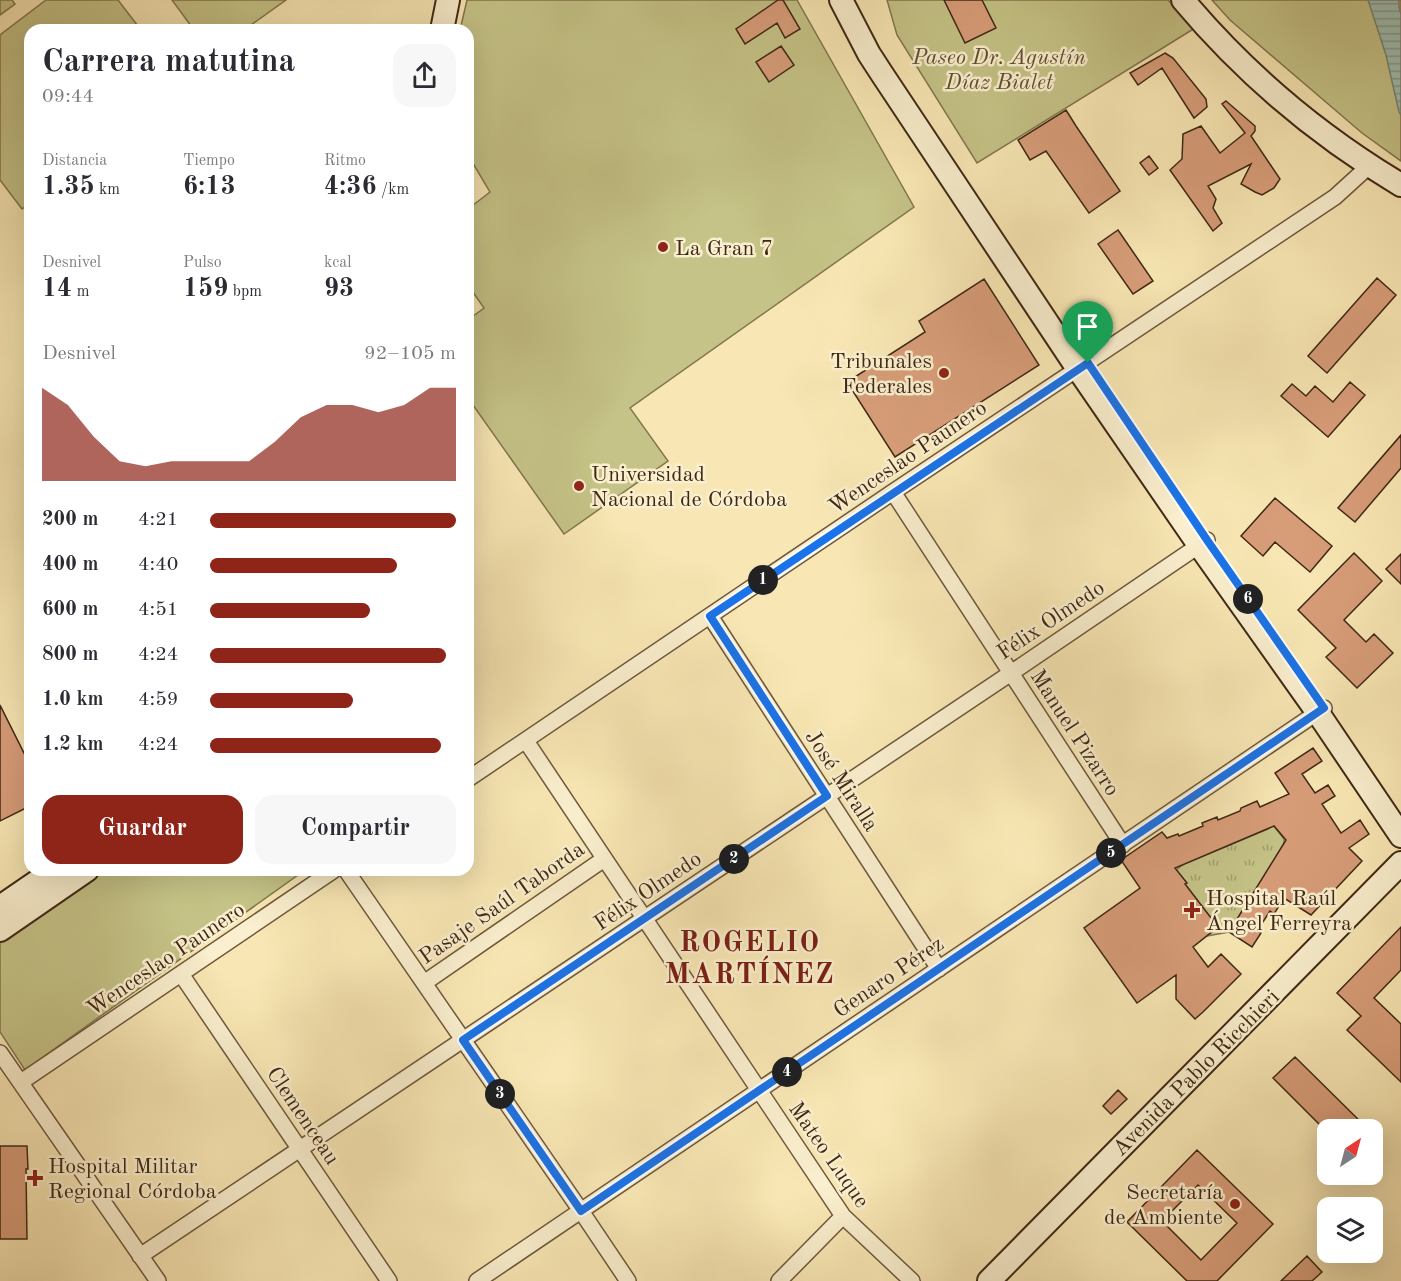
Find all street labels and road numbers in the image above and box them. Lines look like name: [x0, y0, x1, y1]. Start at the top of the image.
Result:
street label: Wenceslao Paunero: [825, 397, 991, 519]
street label: Félix Olmedo: [993, 577, 1109, 665]
street label: Manuel Pizarro: [1025, 666, 1123, 800]
street label: José Miralla: [801, 727, 882, 836]
street label: Pasaje Saúl Taborda: [416, 838, 589, 969]
street label: Félix Olmedo: [590, 848, 706, 936]
street label: Wenceslao Paunero: [83, 899, 249, 1021]
street label: Genaro Pérez: [830, 933, 948, 1022]
street label: Avenida Pablo Ricchieri: [1109, 986, 1284, 1161]
street label: Clemenceau: [262, 1063, 343, 1169]
street label: Mateo Luque: [784, 1098, 873, 1212]

